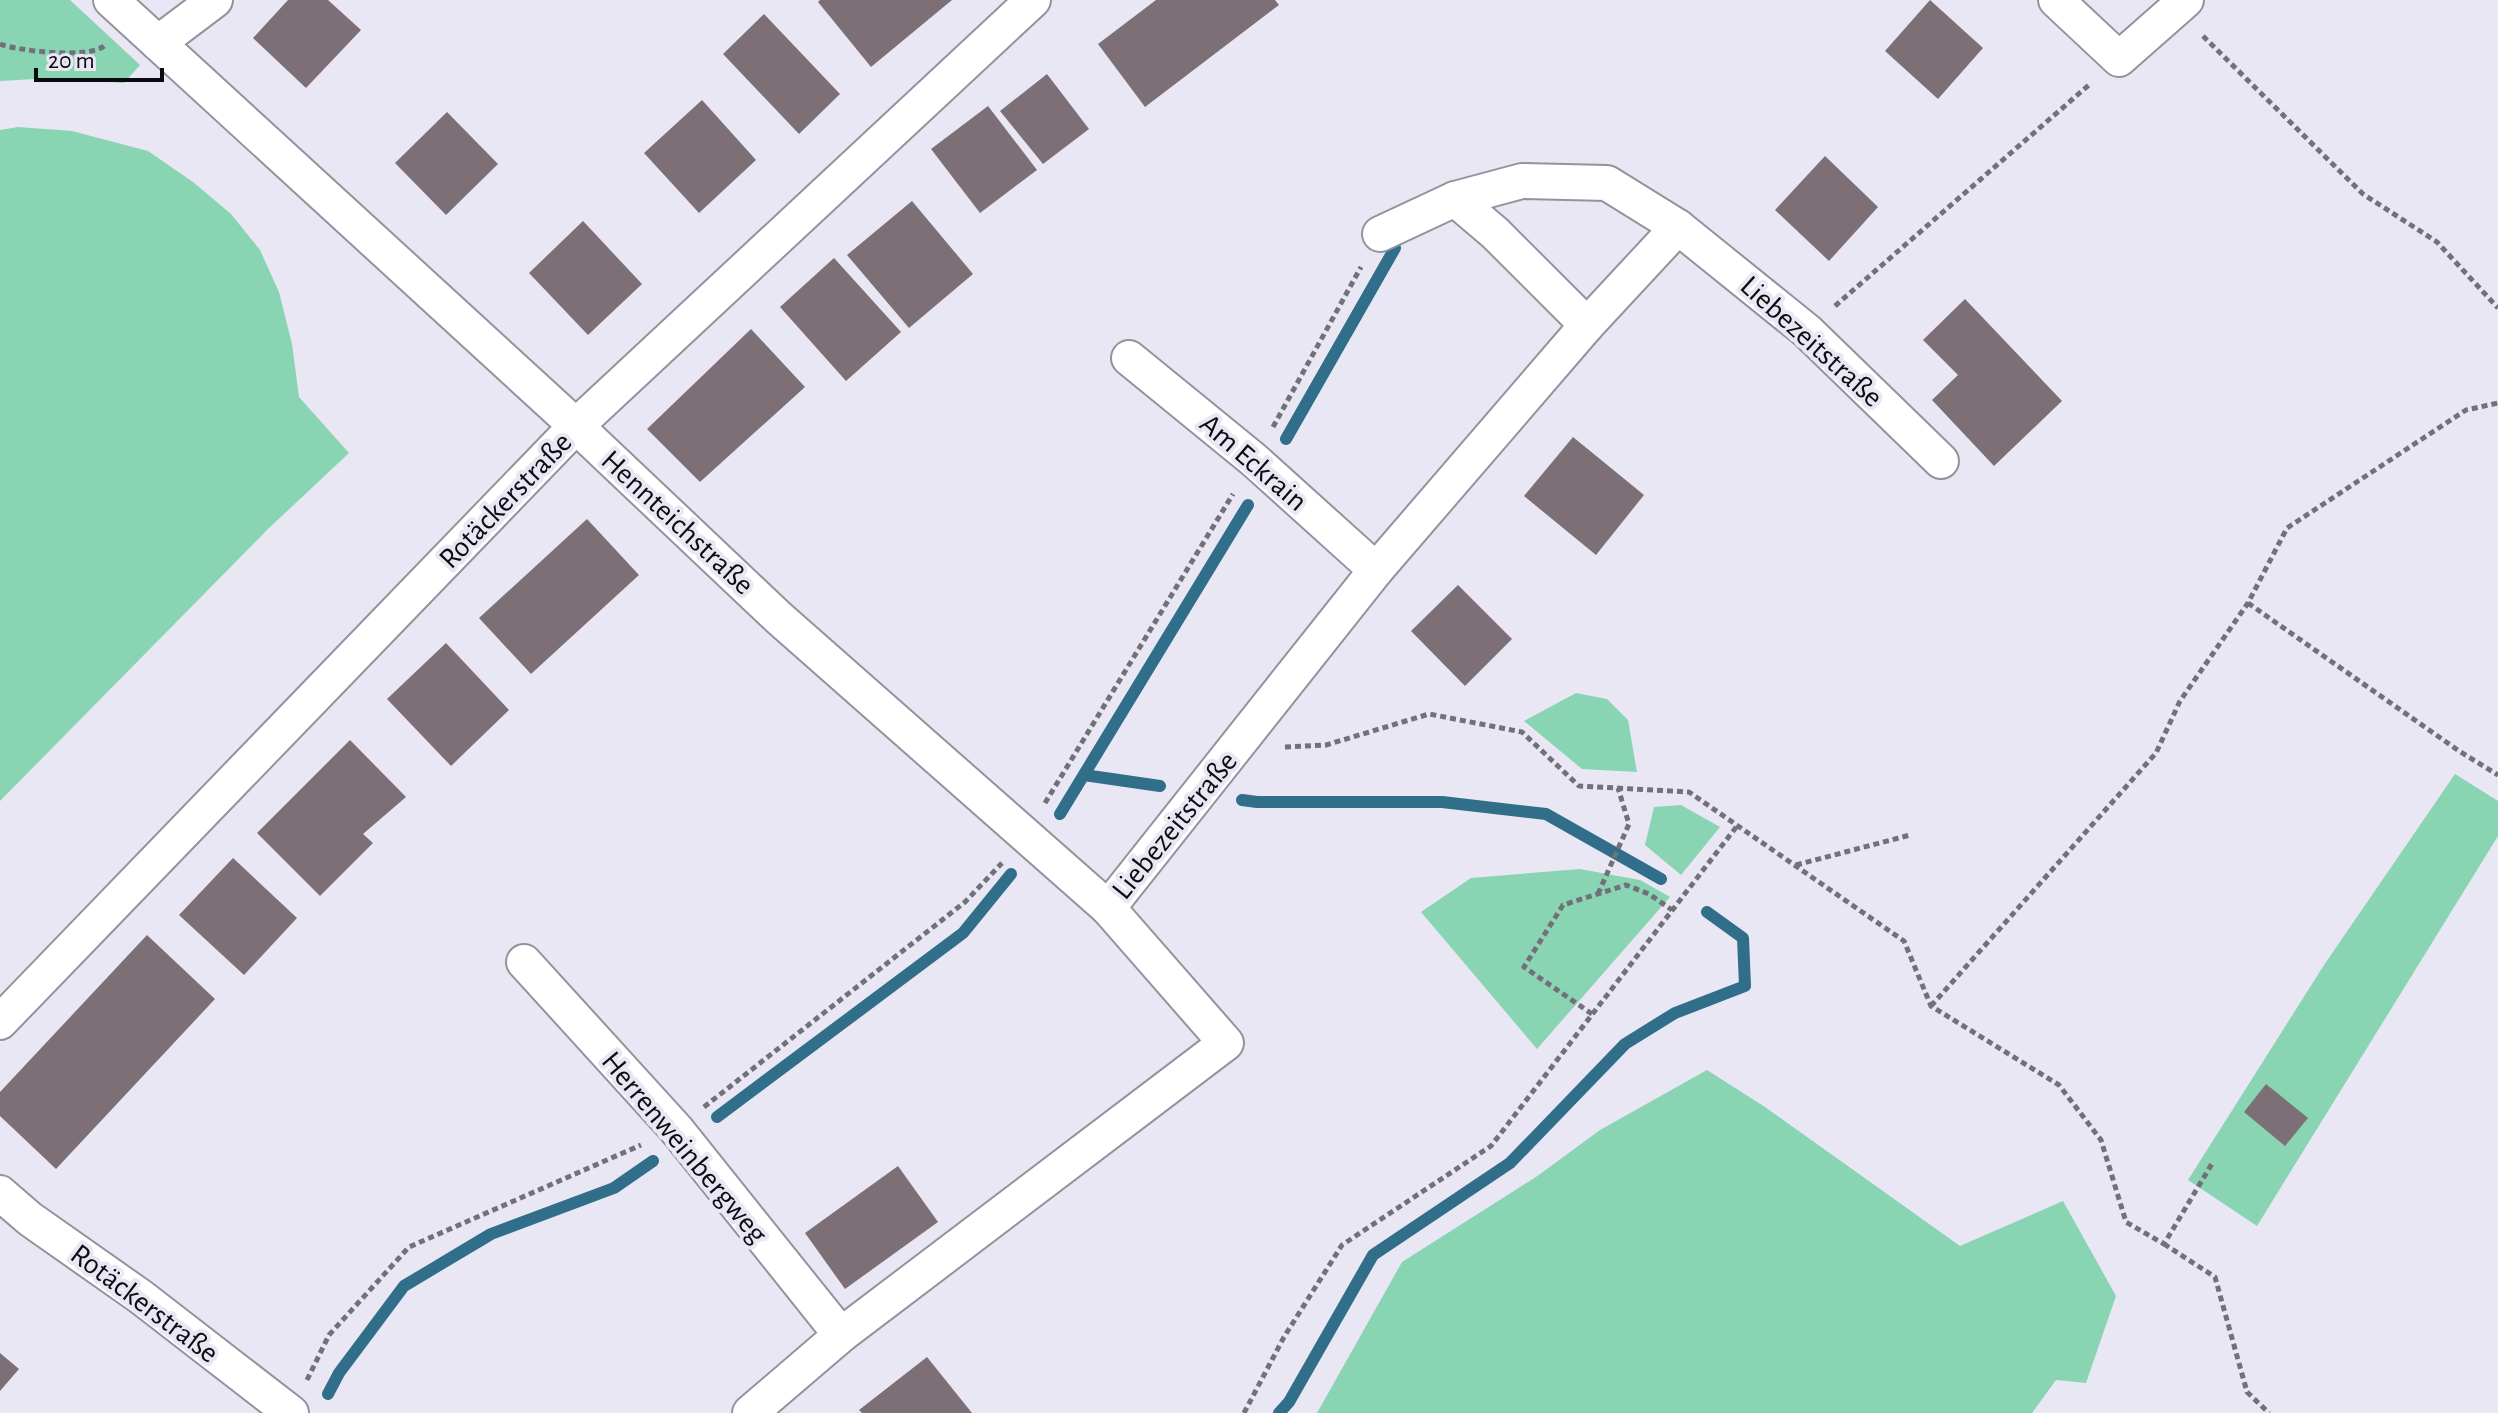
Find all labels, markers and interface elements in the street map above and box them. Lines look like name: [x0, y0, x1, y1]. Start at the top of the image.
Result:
scale bar: [36, 32, 162, 82]
text: 20 m: [48, 49, 95, 73]
street label: Liebezeitstraße: [1734, 270, 1888, 413]
street label: Am Eckrain: [1194, 408, 1313, 517]
street label: Rotäckerstraße: [434, 427, 578, 575]
street label: Hennteichstraße: [595, 445, 759, 601]
street label: Liebezeitstraße: [1107, 746, 1243, 905]
street label: Herrenweinbergweg: [596, 1046, 773, 1249]
street label: Rotäckerstraße: [65, 1239, 224, 1369]

